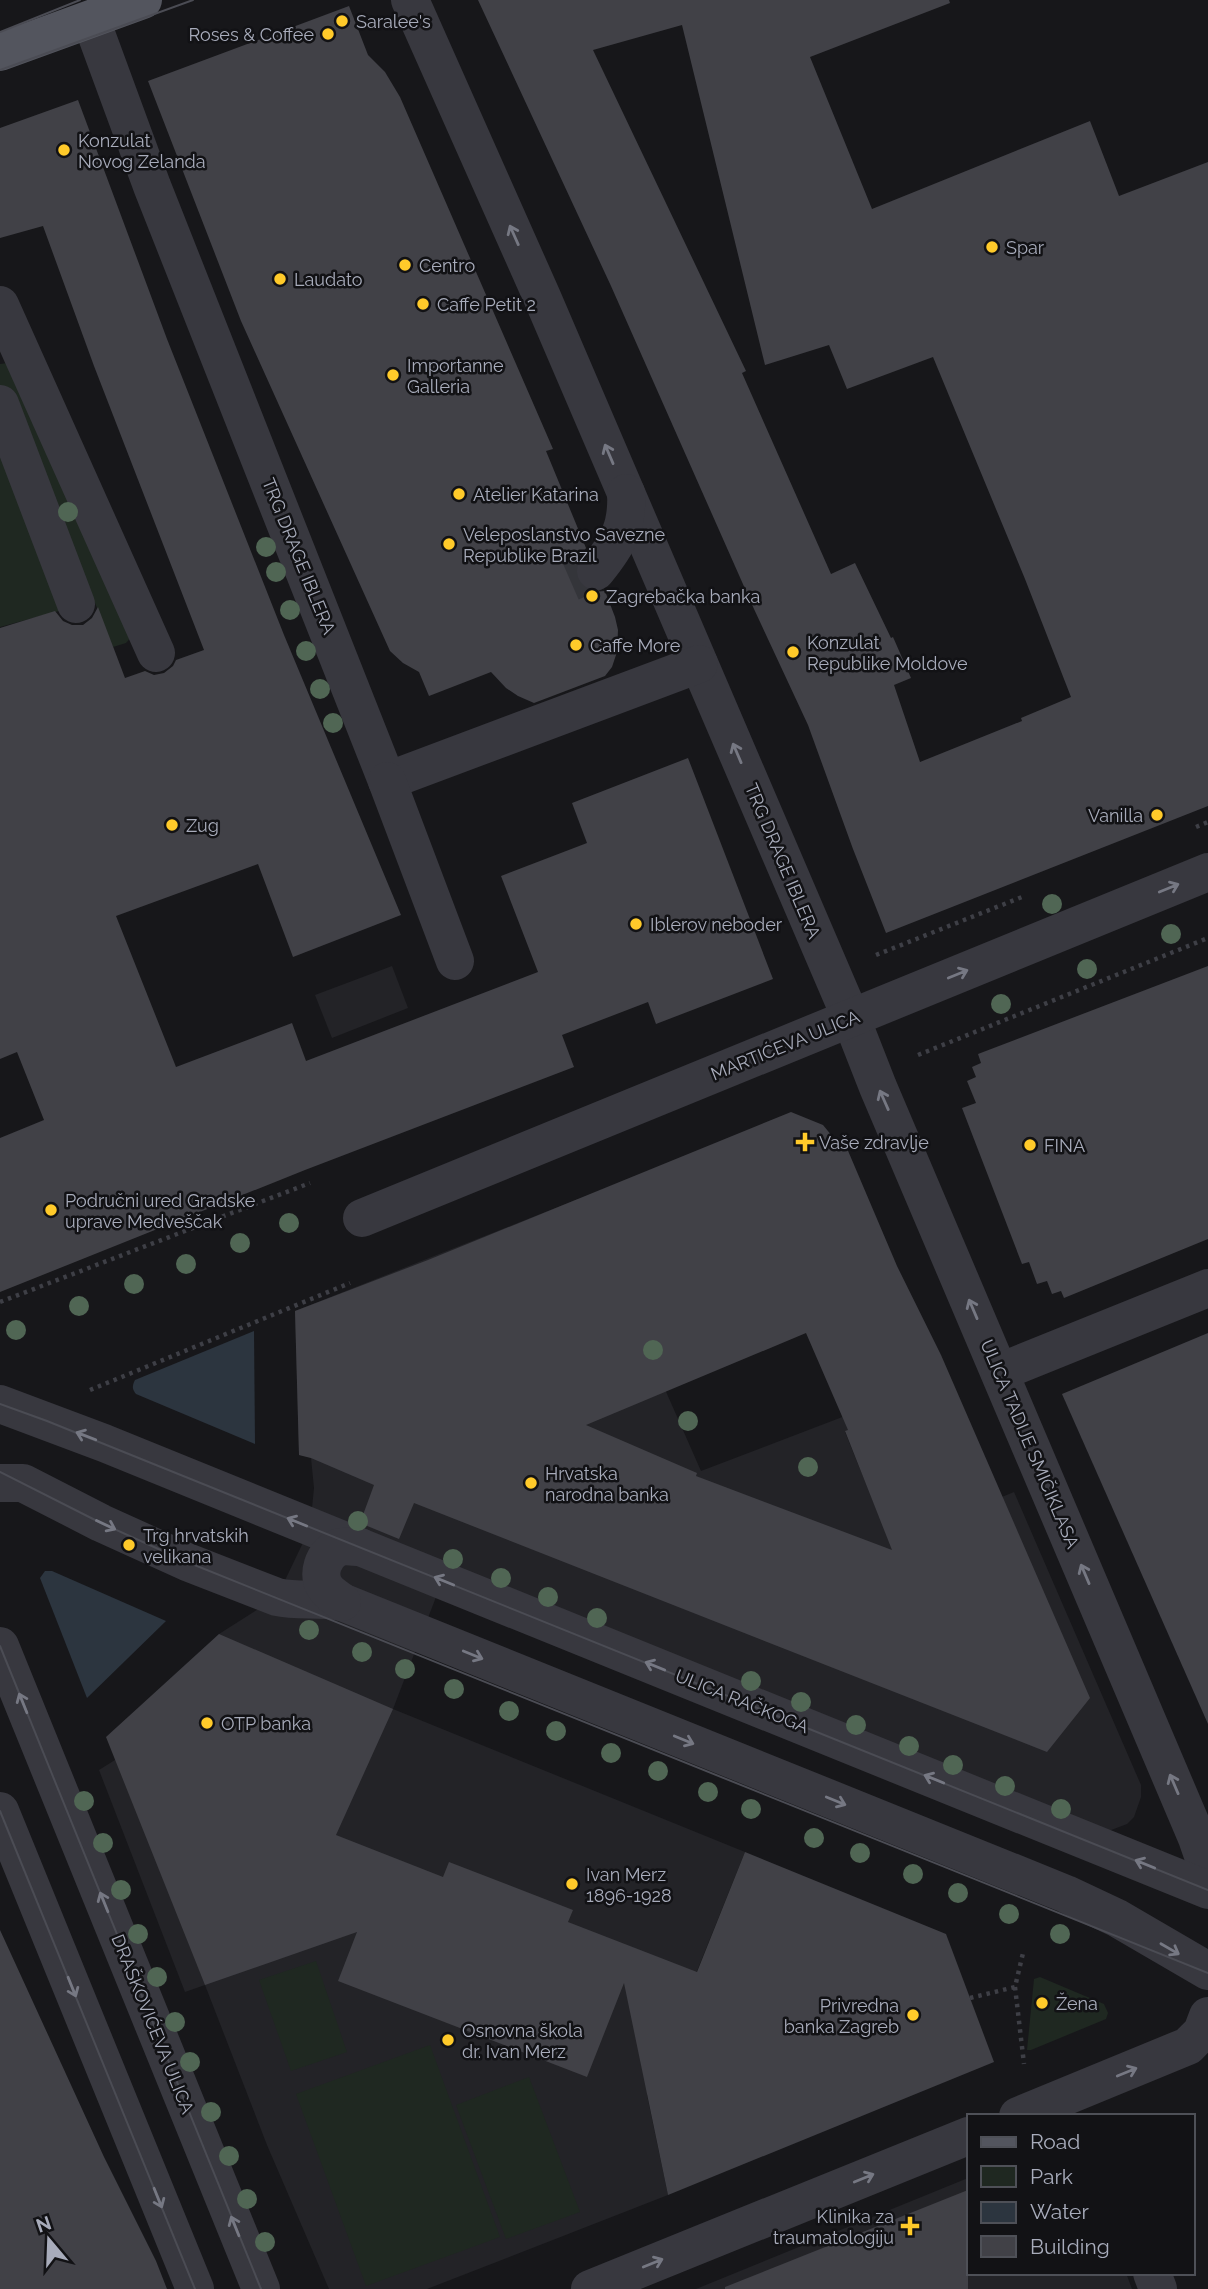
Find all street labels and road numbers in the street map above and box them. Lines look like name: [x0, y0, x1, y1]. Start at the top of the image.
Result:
street label: TRG DRAGE IBLERA: [258, 475, 340, 637]
street label: TRG DRAGE IBLERA: [741, 780, 825, 942]
street label: MARTIĆEVA ULICA: [707, 1005, 862, 1084]
street label: ULICA TADIJE SMIČIKLASA: [976, 1336, 1084, 1552]
street label: ULICA RAČKOGA: [672, 1664, 812, 1737]
street label: DRAŠKOVIĆEVA ULICA: [107, 1931, 200, 2117]

